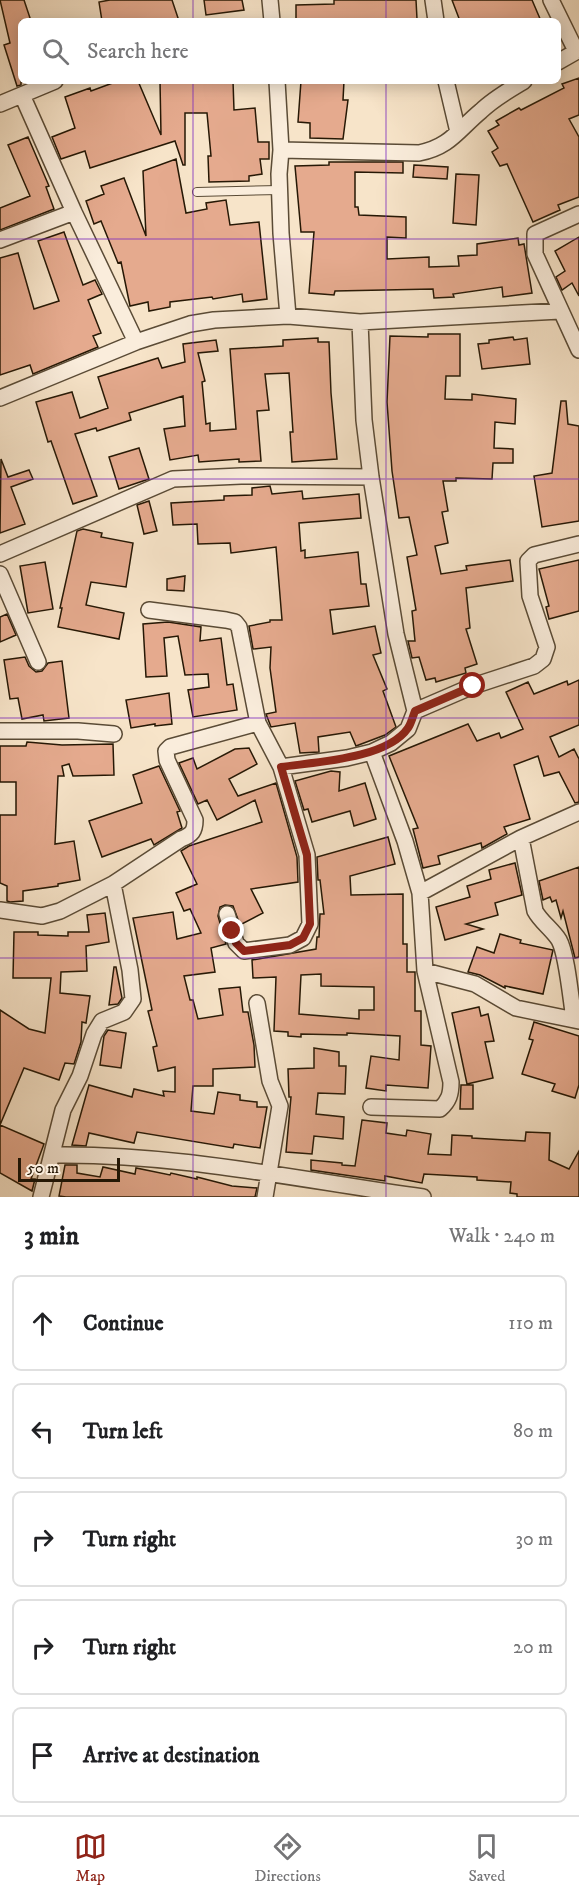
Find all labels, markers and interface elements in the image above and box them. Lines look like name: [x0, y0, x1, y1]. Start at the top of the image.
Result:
search box: [18, 18, 561, 84]
icon: search: [39, 35, 72, 68]
text: Search here: [87, 38, 189, 65]
route start: [459, 672, 485, 698]
route end: [218, 917, 244, 943]
scale bar: [18, 1155, 120, 1182]
text: 50 m: [27, 1158, 59, 1178]
text: 3 min: [24, 1220, 79, 1253]
text: Walk · 240 m: [449, 1224, 555, 1249]
icon: ahead: [26, 1307, 59, 1340]
text: Continue: [83, 1310, 164, 1337]
text: 110 m: [508, 1311, 553, 1336]
icon: left: [26, 1415, 59, 1448]
text: Turn left: [83, 1418, 163, 1445]
text: 80 m: [513, 1419, 553, 1444]
icon: right: [26, 1523, 59, 1556]
text: Turn right: [83, 1526, 176, 1553]
text: 30 m: [515, 1527, 553, 1552]
icon: right: [26, 1631, 59, 1664]
text: Turn right: [83, 1634, 176, 1661]
text: 20 m: [513, 1635, 553, 1660]
icon: arrive: [26, 1739, 59, 1772]
text: Arrive at destination: [83, 1742, 260, 1769]
tab: Map: [74, 1830, 107, 1886]
tab: Directions: [254, 1830, 321, 1886]
tab: Saved: [468, 1830, 505, 1886]

